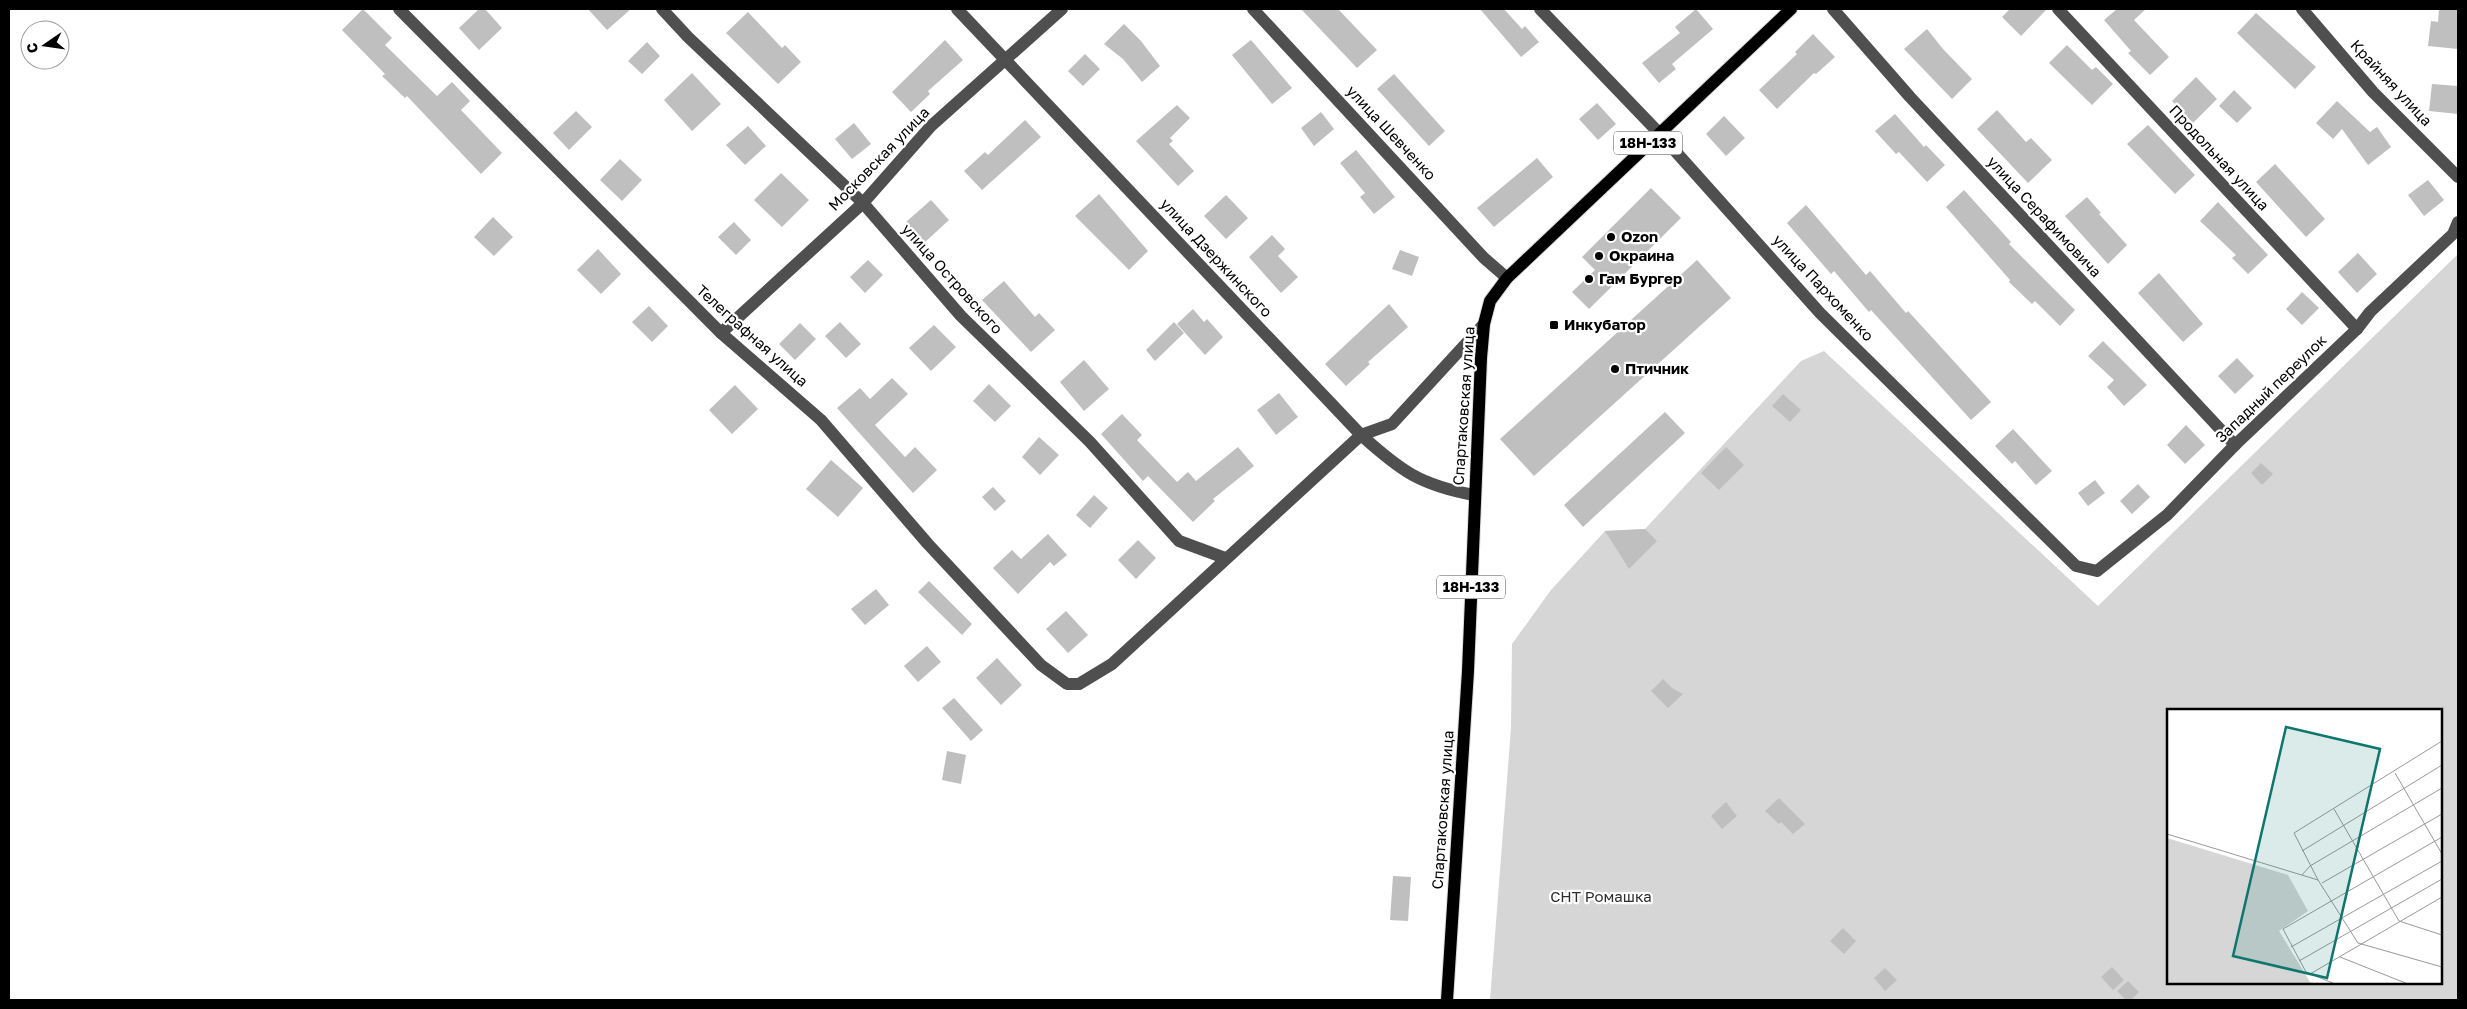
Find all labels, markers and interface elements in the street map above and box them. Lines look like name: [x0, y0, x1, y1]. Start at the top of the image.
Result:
north arrow: [20, 20, 70, 70]
street label: Крайняя улица: [2347, 35, 2436, 129]
text: С: [22, 41, 41, 55]
street label: улица Шевченко: [1343, 81, 1440, 183]
street label: Продольная улица: [2166, 101, 2273, 214]
street label: Московская улица: [824, 103, 932, 214]
road number: 18Н-133: [1614, 132, 1682, 154]
street label: улица Серафимовича: [1984, 152, 2105, 281]
street label: улица Дзержинского: [1157, 194, 1276, 320]
street label: улица Островского: [898, 219, 1007, 337]
place label: Ozon: [1621, 227, 1658, 245]
street label: улица Пархоменко: [1770, 230, 1878, 344]
marker: Ozon: [1605, 231, 1617, 243]
place label: Окраина: [1609, 246, 1674, 264]
marker: Окраина: [1593, 250, 1605, 262]
place label: Гам Бургер: [1599, 269, 1682, 287]
marker: Гам Бургер: [1583, 273, 1595, 285]
street label: Телеграфная улица: [693, 281, 812, 390]
place label: Инкубатор: [1564, 315, 1646, 333]
marker: Инкубатор: [1548, 319, 1560, 331]
street label: Спартаковская улица: [1448, 326, 1478, 486]
street label: Западный переулок: [2211, 330, 2330, 446]
place label: Птичник: [1625, 359, 1689, 377]
marker: Птичник: [1609, 363, 1621, 375]
road number: 18Н-133: [1437, 576, 1505, 598]
inset map: [2167, 709, 2442, 984]
street label: Спартаковская улица: [1427, 730, 1457, 890]
park label: СНТ Ромашка: [1550, 887, 1652, 905]

